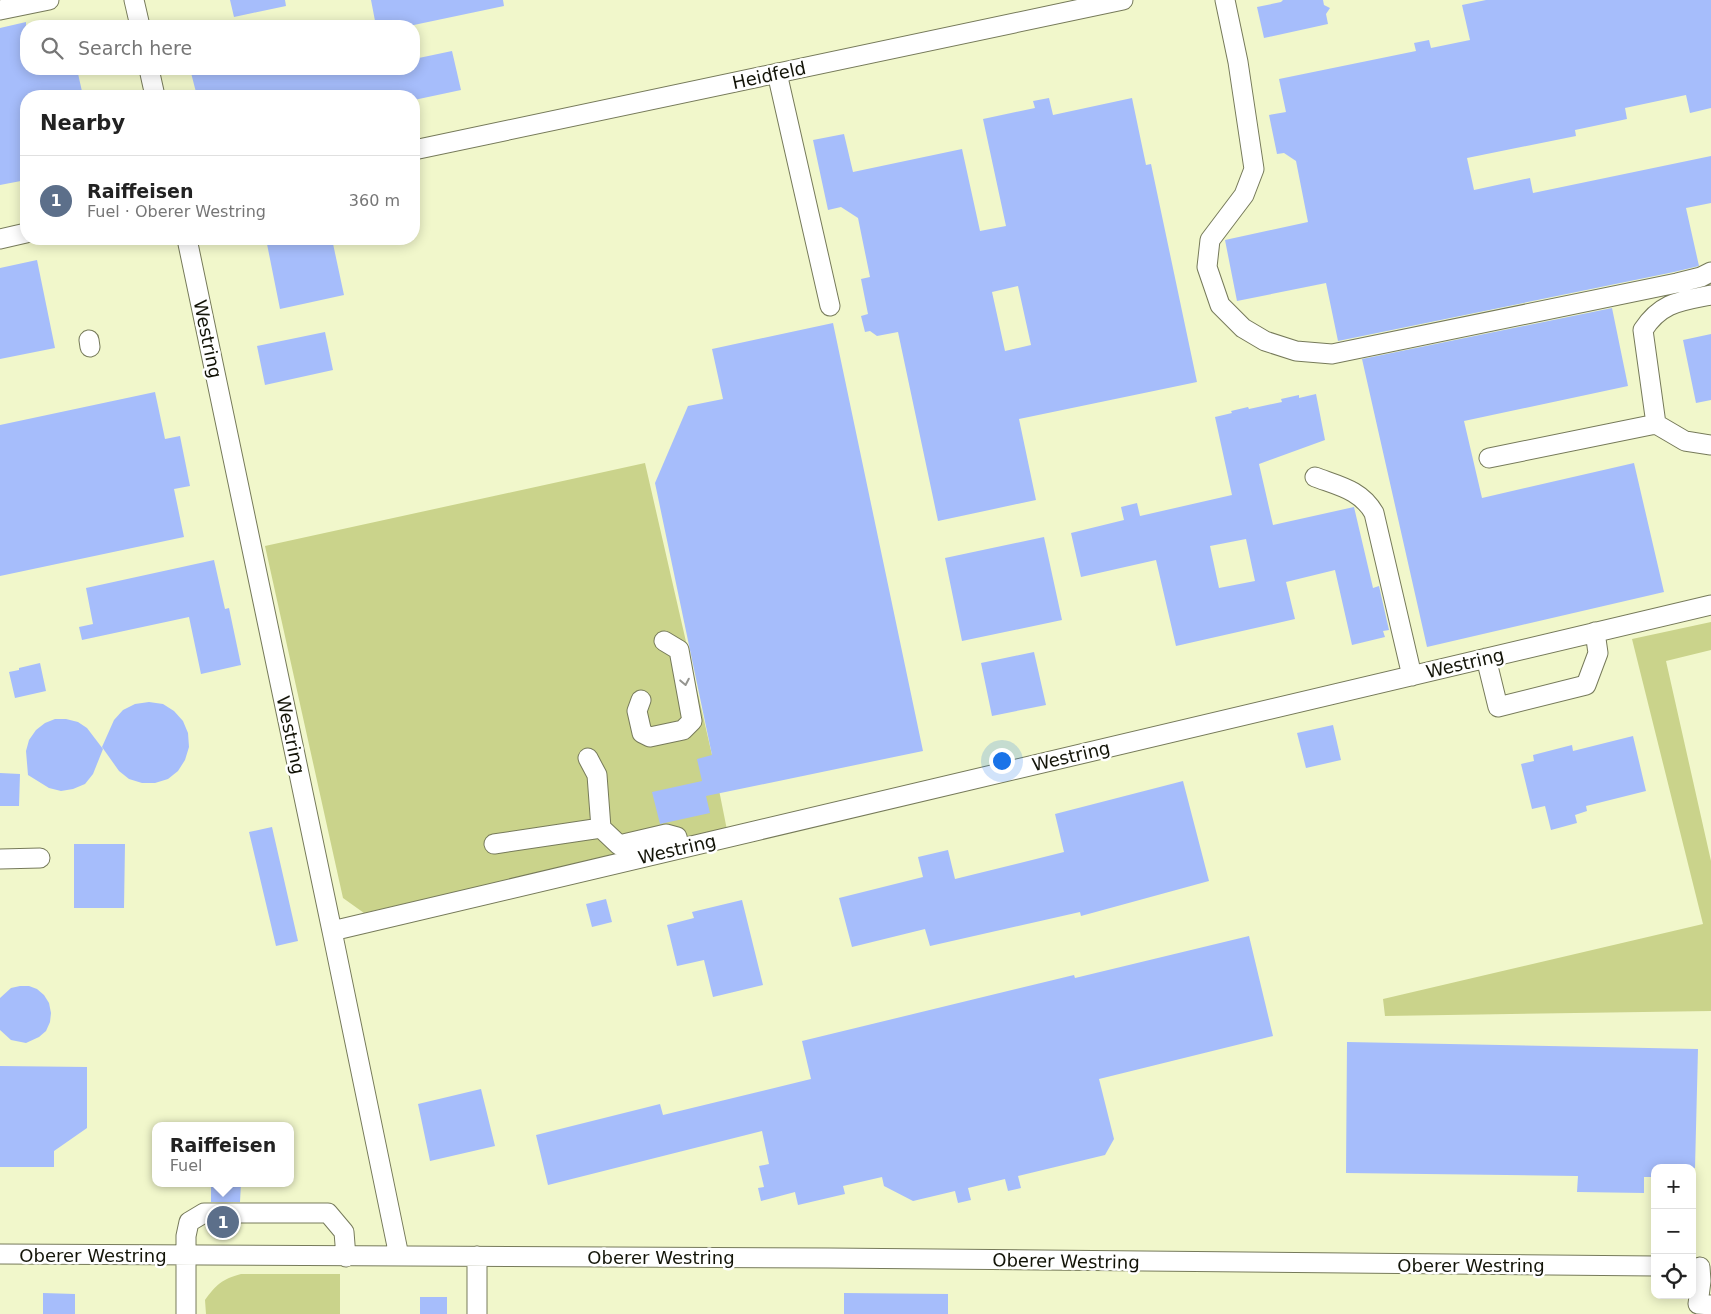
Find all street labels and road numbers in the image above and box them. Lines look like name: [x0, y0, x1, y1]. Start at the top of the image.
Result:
street label: Heidfeld: [730, 57, 808, 93]
street label: Westring: [189, 298, 227, 380]
street label: Westring: [1424, 644, 1506, 682]
street label: Westring: [272, 694, 310, 776]
street label: Westring: [1030, 737, 1112, 775]
street label: Westring: [636, 830, 718, 868]
street label: Oberer Westring: [19, 1245, 167, 1266]
street label: Oberer Westring: [587, 1247, 735, 1268]
street label: Oberer Westring: [992, 1249, 1140, 1273]
street label: Oberer Westring: [1397, 1255, 1545, 1276]

